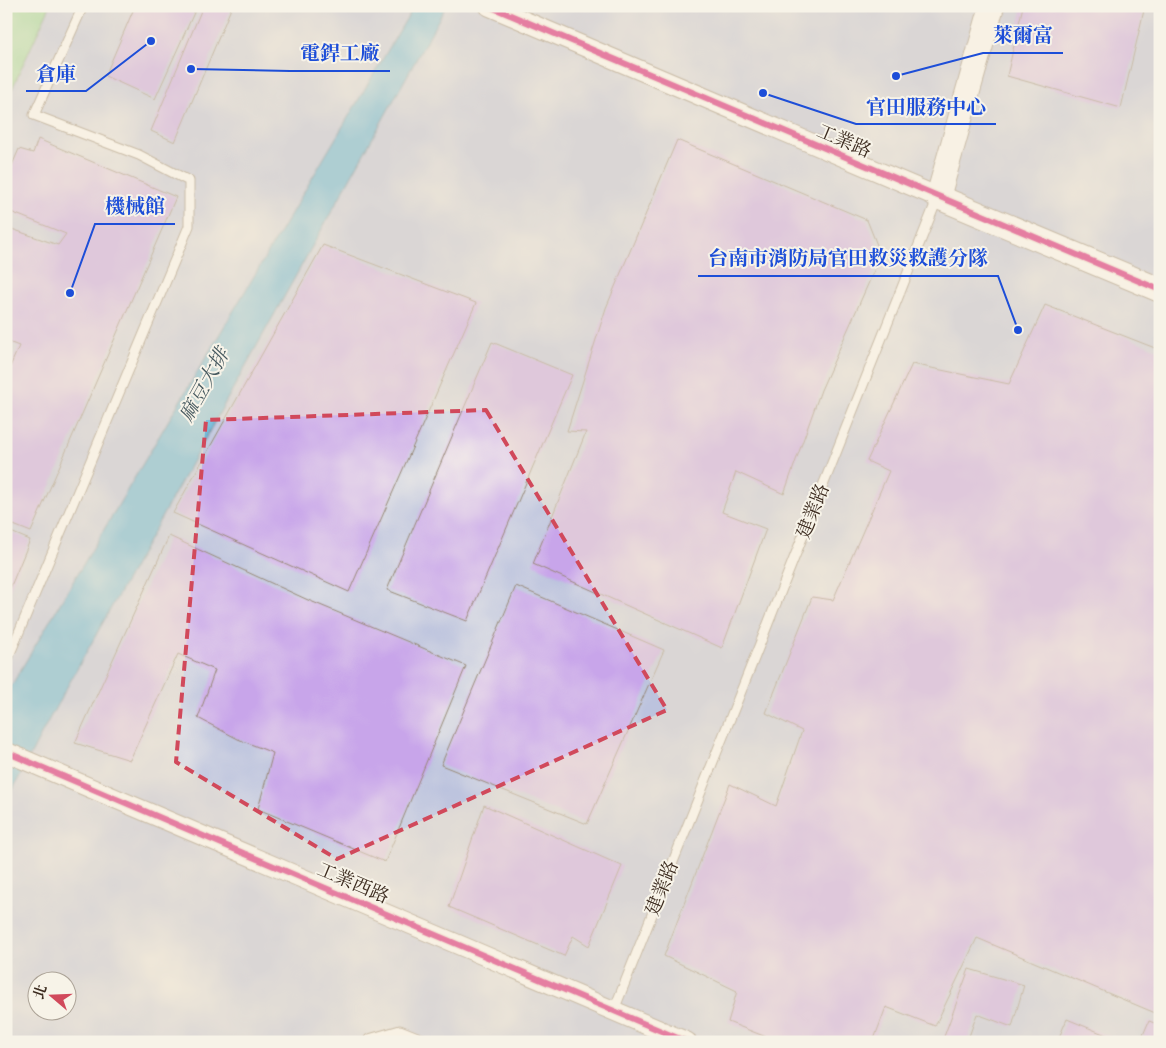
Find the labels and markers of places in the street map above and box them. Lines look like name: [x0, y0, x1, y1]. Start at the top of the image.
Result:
callout: 萊爾富: [983, 18, 1063, 53]
callout: 電銲工廠: [290, 36, 390, 71]
callout: 倉庫: [26, 56, 86, 91]
callout: 官田服務中心: [856, 89, 996, 124]
callout: 機械館: [95, 189, 175, 224]
callout: 台南市消防局官田救災救護分隊: [698, 241, 998, 276]

